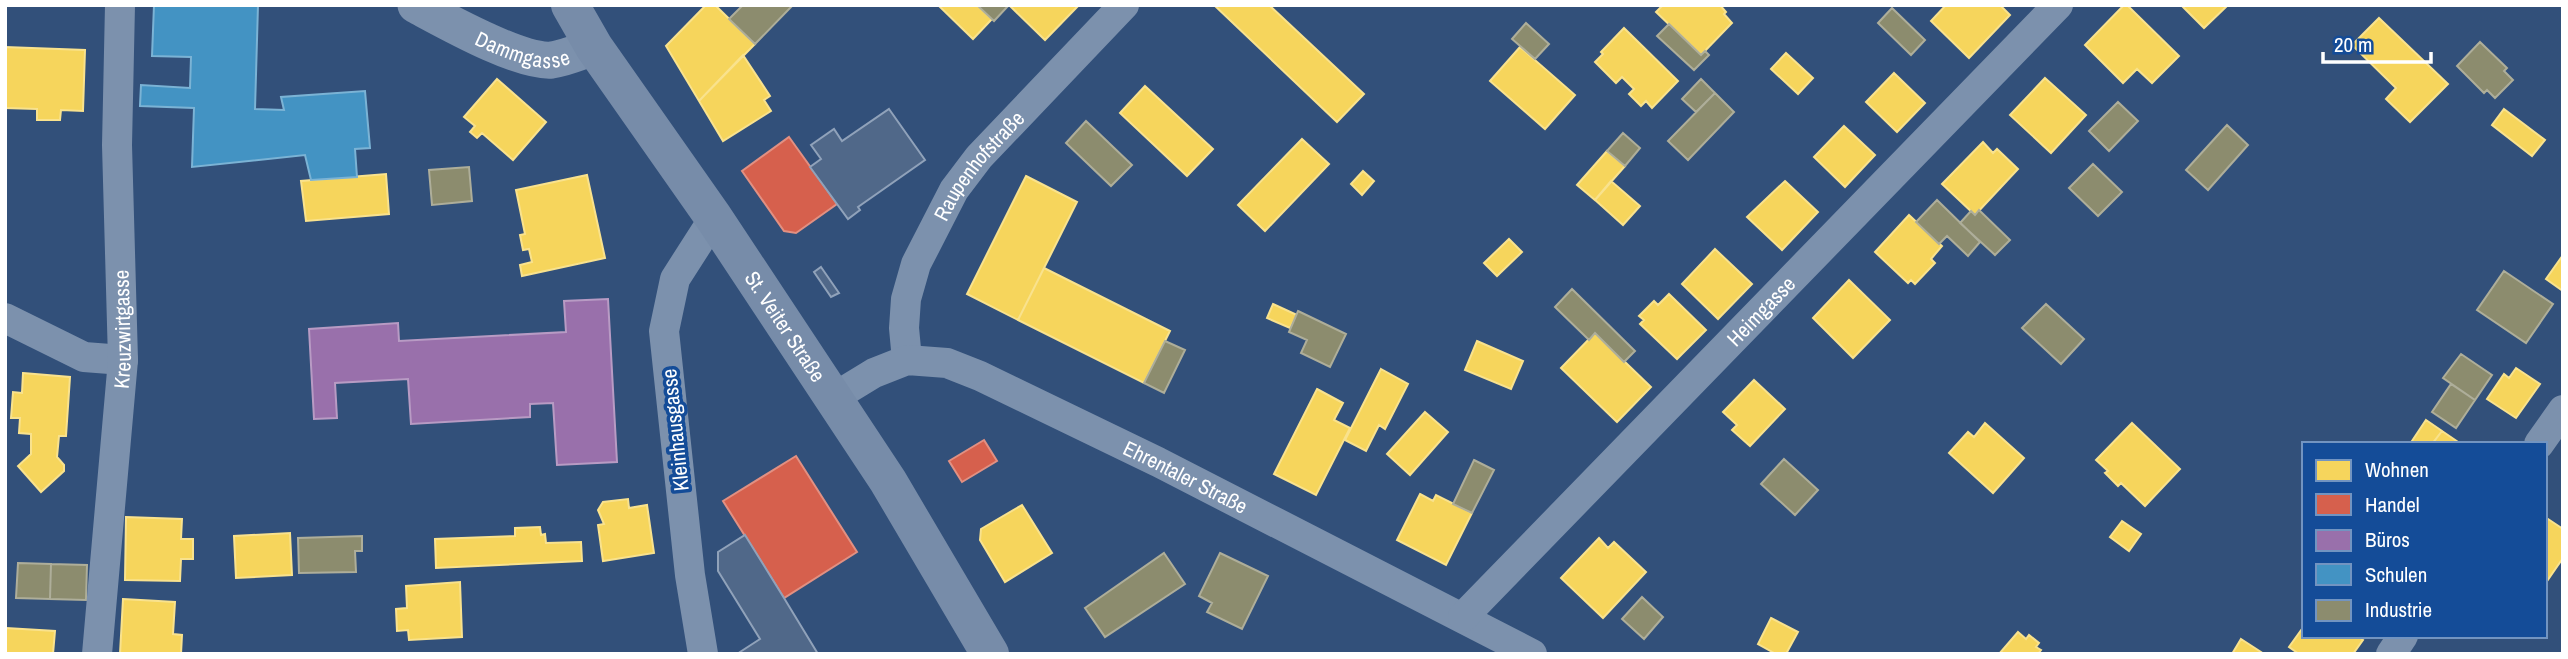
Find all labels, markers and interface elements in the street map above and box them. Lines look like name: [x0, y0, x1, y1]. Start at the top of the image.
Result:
scale bar: [2323, 21, 2432, 65]
street label: Dammgasse: [471, 24, 573, 75]
text: 20 m: [2334, 30, 2372, 59]
street label: Raupenhofstraße: [926, 104, 1030, 225]
street label: St. Veiter Straße: [738, 265, 833, 387]
street label: Kreuzwirtgasse: [106, 269, 138, 390]
street label: Heimgasse: [1720, 269, 1801, 352]
street label: Kleinhausgasse: [654, 368, 696, 492]
street label: Ehrentaler Straße: [1119, 433, 1253, 520]
legend: [2302, 442, 2547, 638]
text: Wohnen: [2365, 455, 2429, 484]
text: Handel: [2365, 490, 2420, 519]
text: Büros: [2365, 525, 2410, 554]
text: Schulen: [2365, 560, 2427, 589]
text: Industrie: [2365, 595, 2432, 624]

